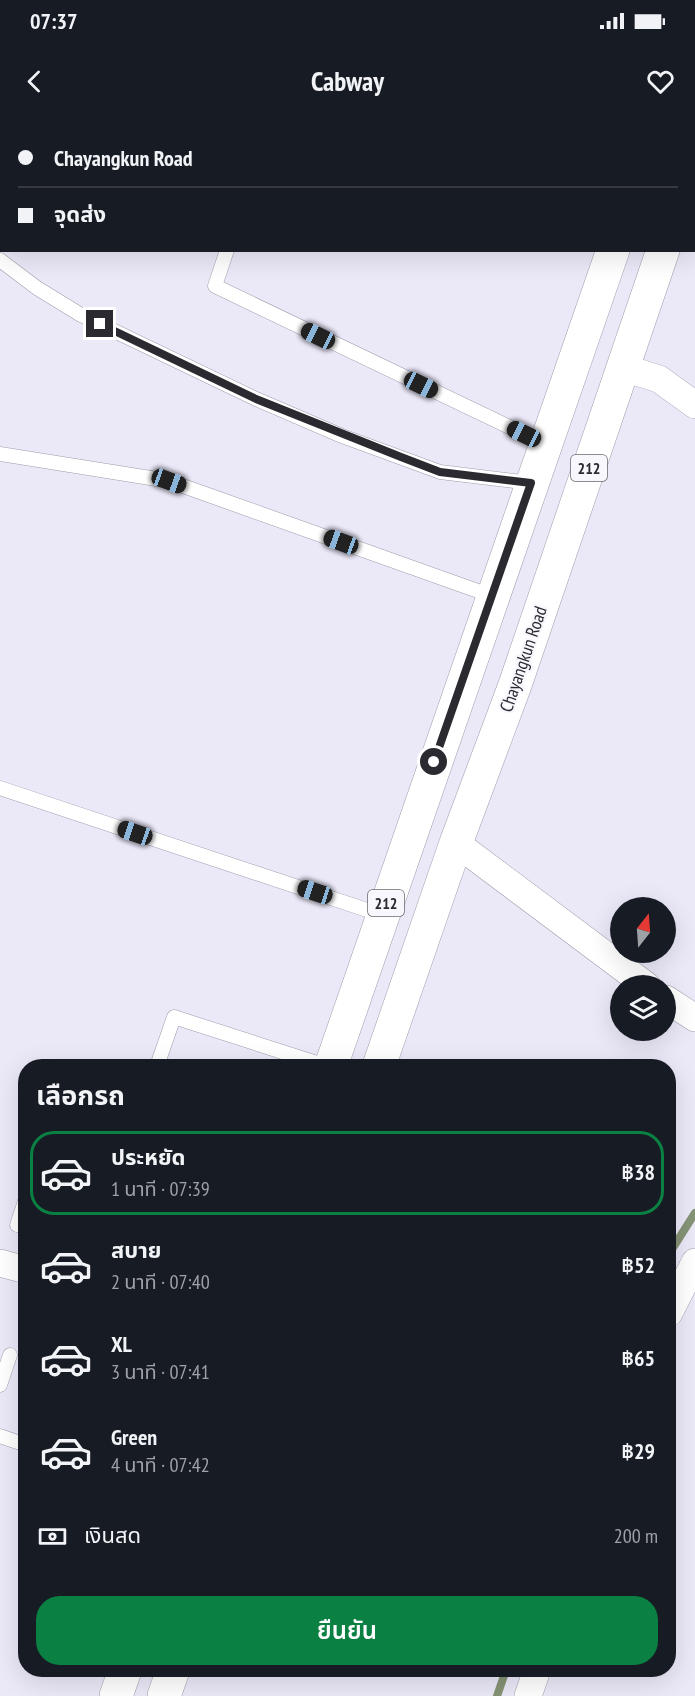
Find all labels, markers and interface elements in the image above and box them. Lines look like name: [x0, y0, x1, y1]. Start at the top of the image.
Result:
text: 07:37: [30, 7, 78, 35]
text: Cabway: [311, 64, 384, 98]
icon: back: [18, 65, 51, 98]
icon: heart: [644, 65, 677, 98]
text: Chayangkun Road: [54, 144, 193, 172]
text: จุดส่ง: [54, 200, 106, 228]
route end: [86, 310, 113, 337]
car: [298, 320, 338, 352]
car: [401, 369, 441, 401]
car: [504, 418, 544, 450]
road number: 212: [571, 455, 607, 481]
car: [149, 466, 189, 496]
car: [321, 527, 361, 557]
street label: Chayangkun Road: [494, 603, 552, 715]
route start: [420, 748, 447, 775]
car: [115, 819, 155, 847]
car: [295, 878, 335, 906]
road number: 212: [368, 890, 404, 916]
north arrow: [610, 897, 676, 963]
map controls: [610, 897, 676, 1041]
button: layers: [610, 975, 676, 1041]
text: เลือกรถ: [36, 1078, 125, 1112]
text: ประหยัด: [111, 1143, 186, 1171]
icon: car: [39, 1146, 93, 1200]
text: ฿38: [621, 1158, 655, 1186]
text: 1 นาที · 07:39: [111, 1176, 210, 1202]
text: สบาย: [111, 1236, 161, 1264]
icon: car: [39, 1239, 93, 1293]
text: ฿52: [621, 1251, 655, 1279]
text: 2 นาที · 07:40: [111, 1269, 210, 1295]
text: XL: [111, 1330, 132, 1358]
icon: car: [39, 1332, 93, 1386]
text: ฿65: [621, 1344, 655, 1372]
text: 3 นาที · 07:41: [111, 1359, 210, 1385]
text: Green: [111, 1423, 157, 1451]
icon: car: [39, 1425, 93, 1479]
text: ฿29: [621, 1437, 655, 1465]
text: 4 นาที · 07:42: [111, 1452, 210, 1478]
icon: cash: [36, 1520, 69, 1553]
text: เงินสด: [84, 1521, 141, 1549]
text: 200 m: [614, 1523, 658, 1549]
button: ยืนยัน: [36, 1596, 658, 1665]

